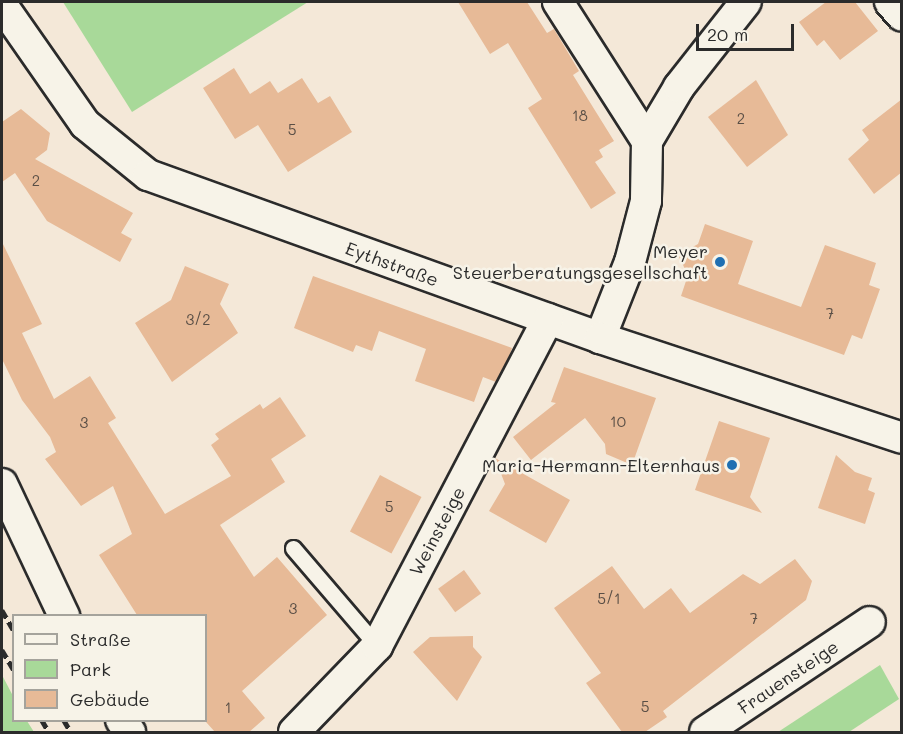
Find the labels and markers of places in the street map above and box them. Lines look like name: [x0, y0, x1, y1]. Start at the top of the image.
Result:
place label: Meyer Steuerberatungsgesellschaft: [453, 241, 708, 284]
marker: Meyer Steuerberatungsgesellschaft: [713, 255, 727, 269]
place label: Maria-Hermann-Elternhaus: [482, 454, 720, 476]
marker: Maria-Hermann-Elternhaus: [725, 458, 739, 472]

